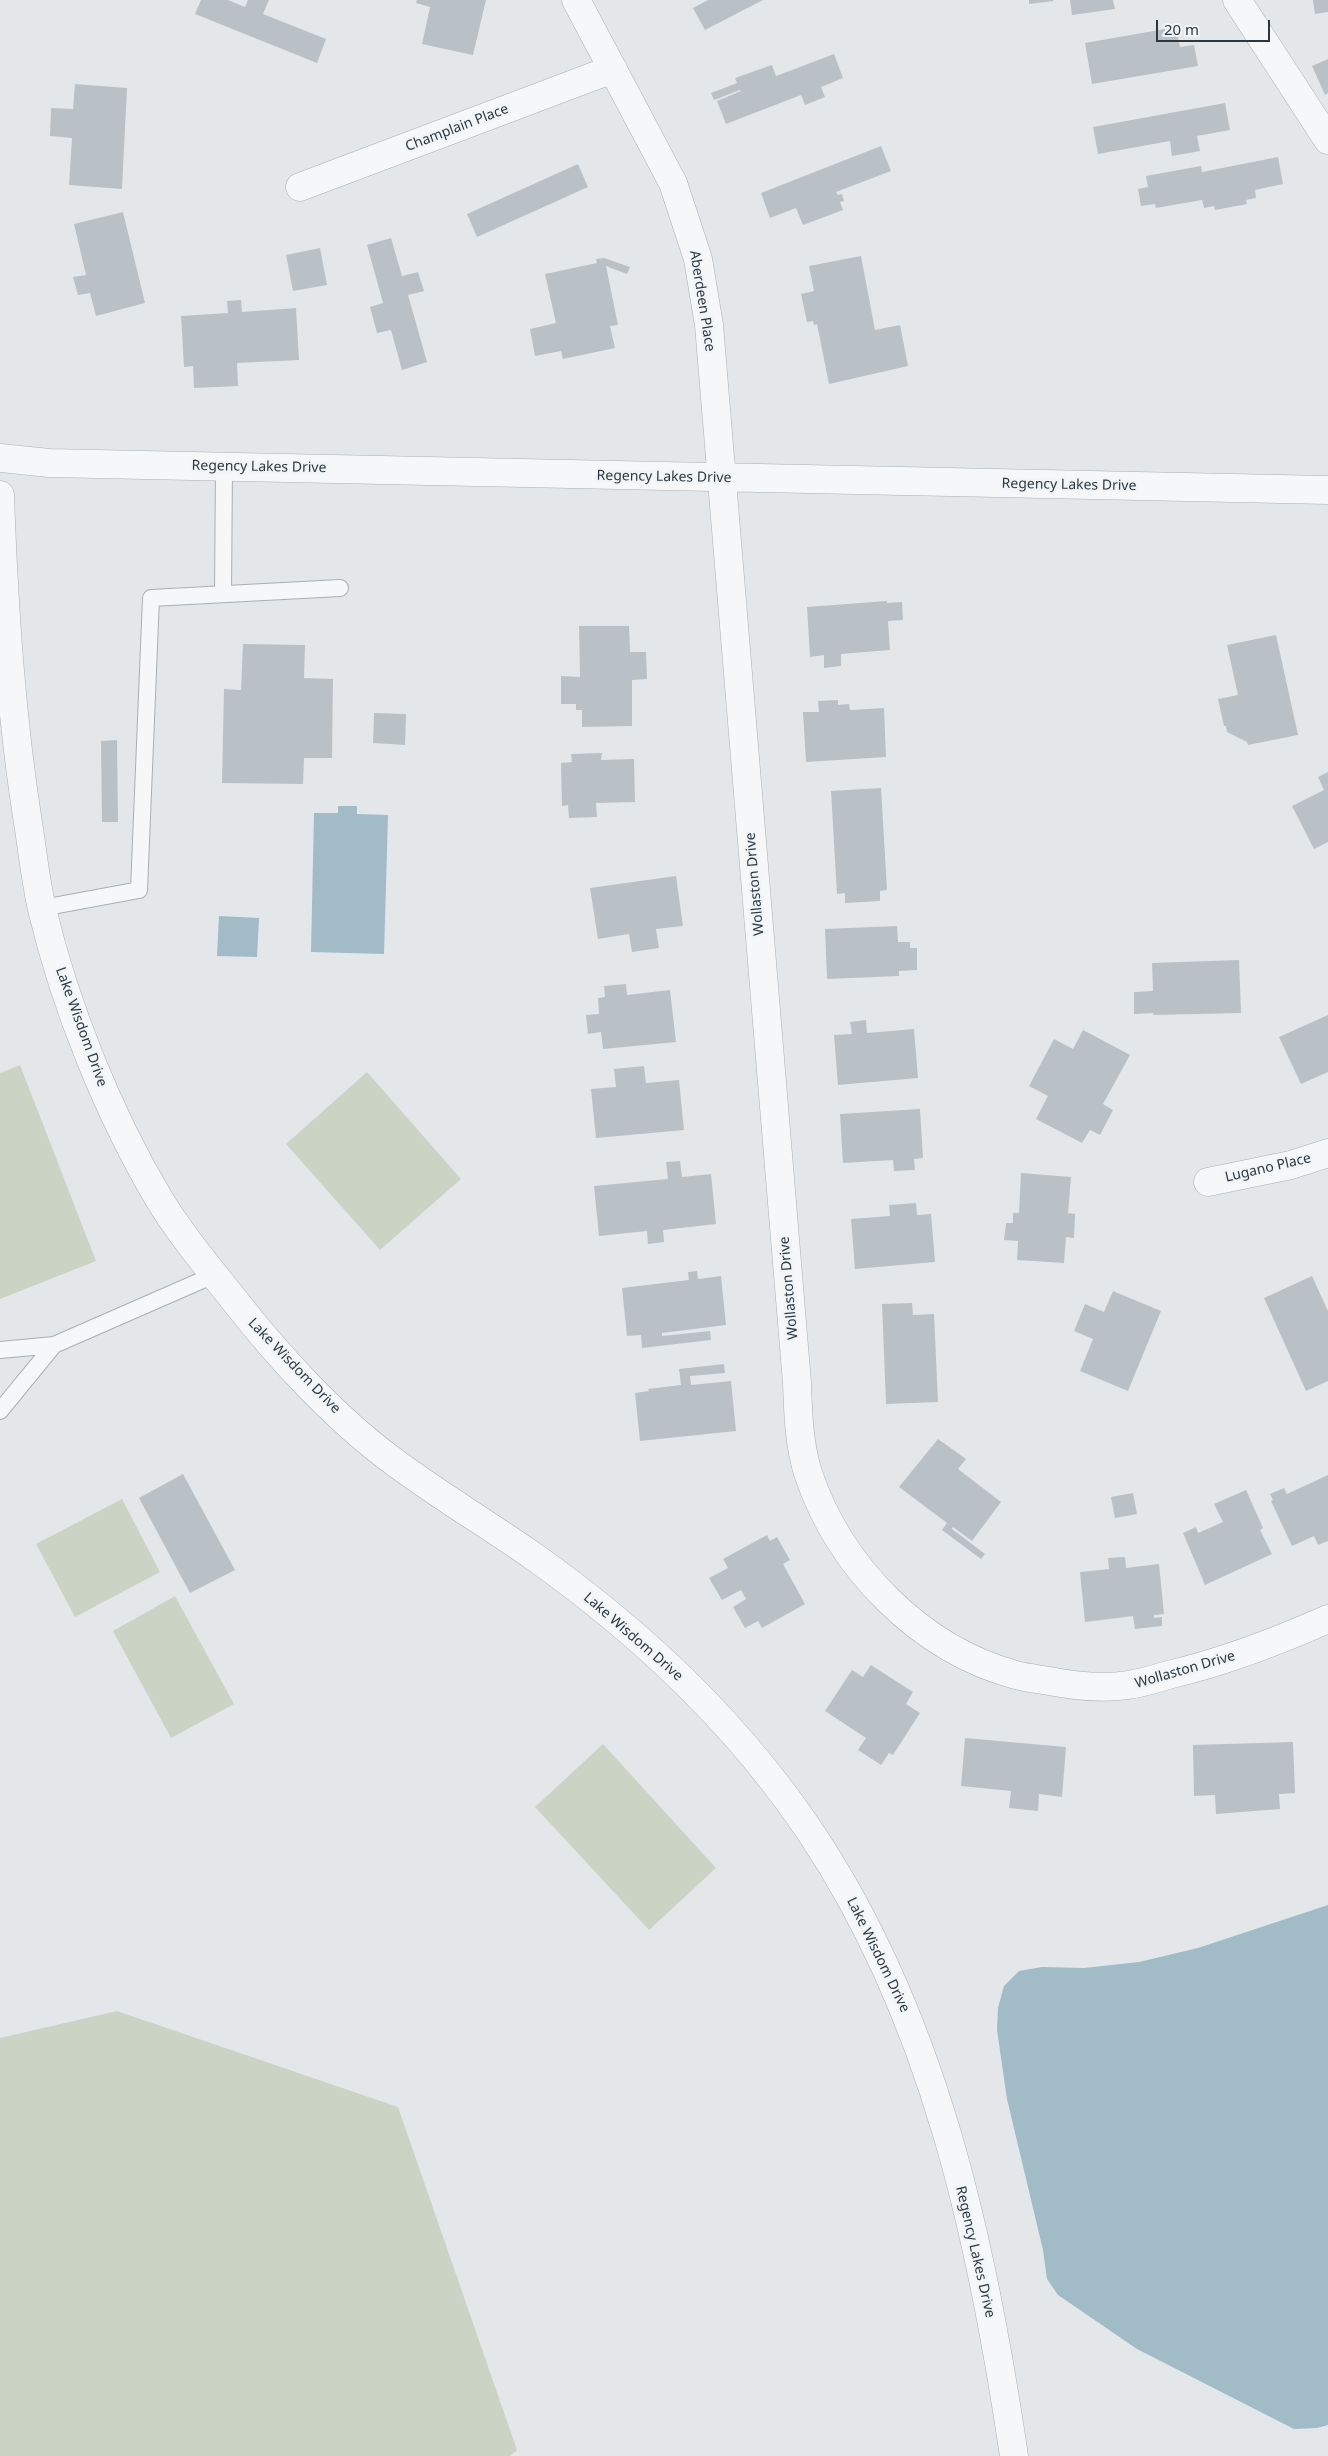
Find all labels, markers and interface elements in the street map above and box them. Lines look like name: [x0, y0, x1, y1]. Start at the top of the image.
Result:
scale bar: [1158, 10, 1272, 42]
text: 20 m: [1164, 19, 1199, 39]
street label: Champlain Place: [403, 101, 511, 155]
street label: Aberdeen Place: [686, 249, 718, 353]
street label: Regency Lakes Drive: [191, 457, 327, 477]
street label: Regency Lakes Drive: [596, 467, 732, 487]
street label: Regency Lakes Drive: [1001, 475, 1137, 495]
street label: Wollaston Drive: [742, 832, 768, 936]
street label: Lake Wisdom Drive: [52, 965, 110, 1089]
street label: Lugano Place: [1223, 1150, 1313, 1186]
street label: Wollaston Drive: [776, 1236, 802, 1340]
street label: Lake Wisdom Drive: [244, 1315, 344, 1417]
street label: Lake Wisdom Drive: [580, 1589, 686, 1685]
street label: Wollaston Drive: [1133, 1648, 1237, 1692]
street label: Lake Wisdom Drive: [843, 1895, 913, 2015]
street label: Regency Lakes Drive: [952, 2184, 998, 2320]

